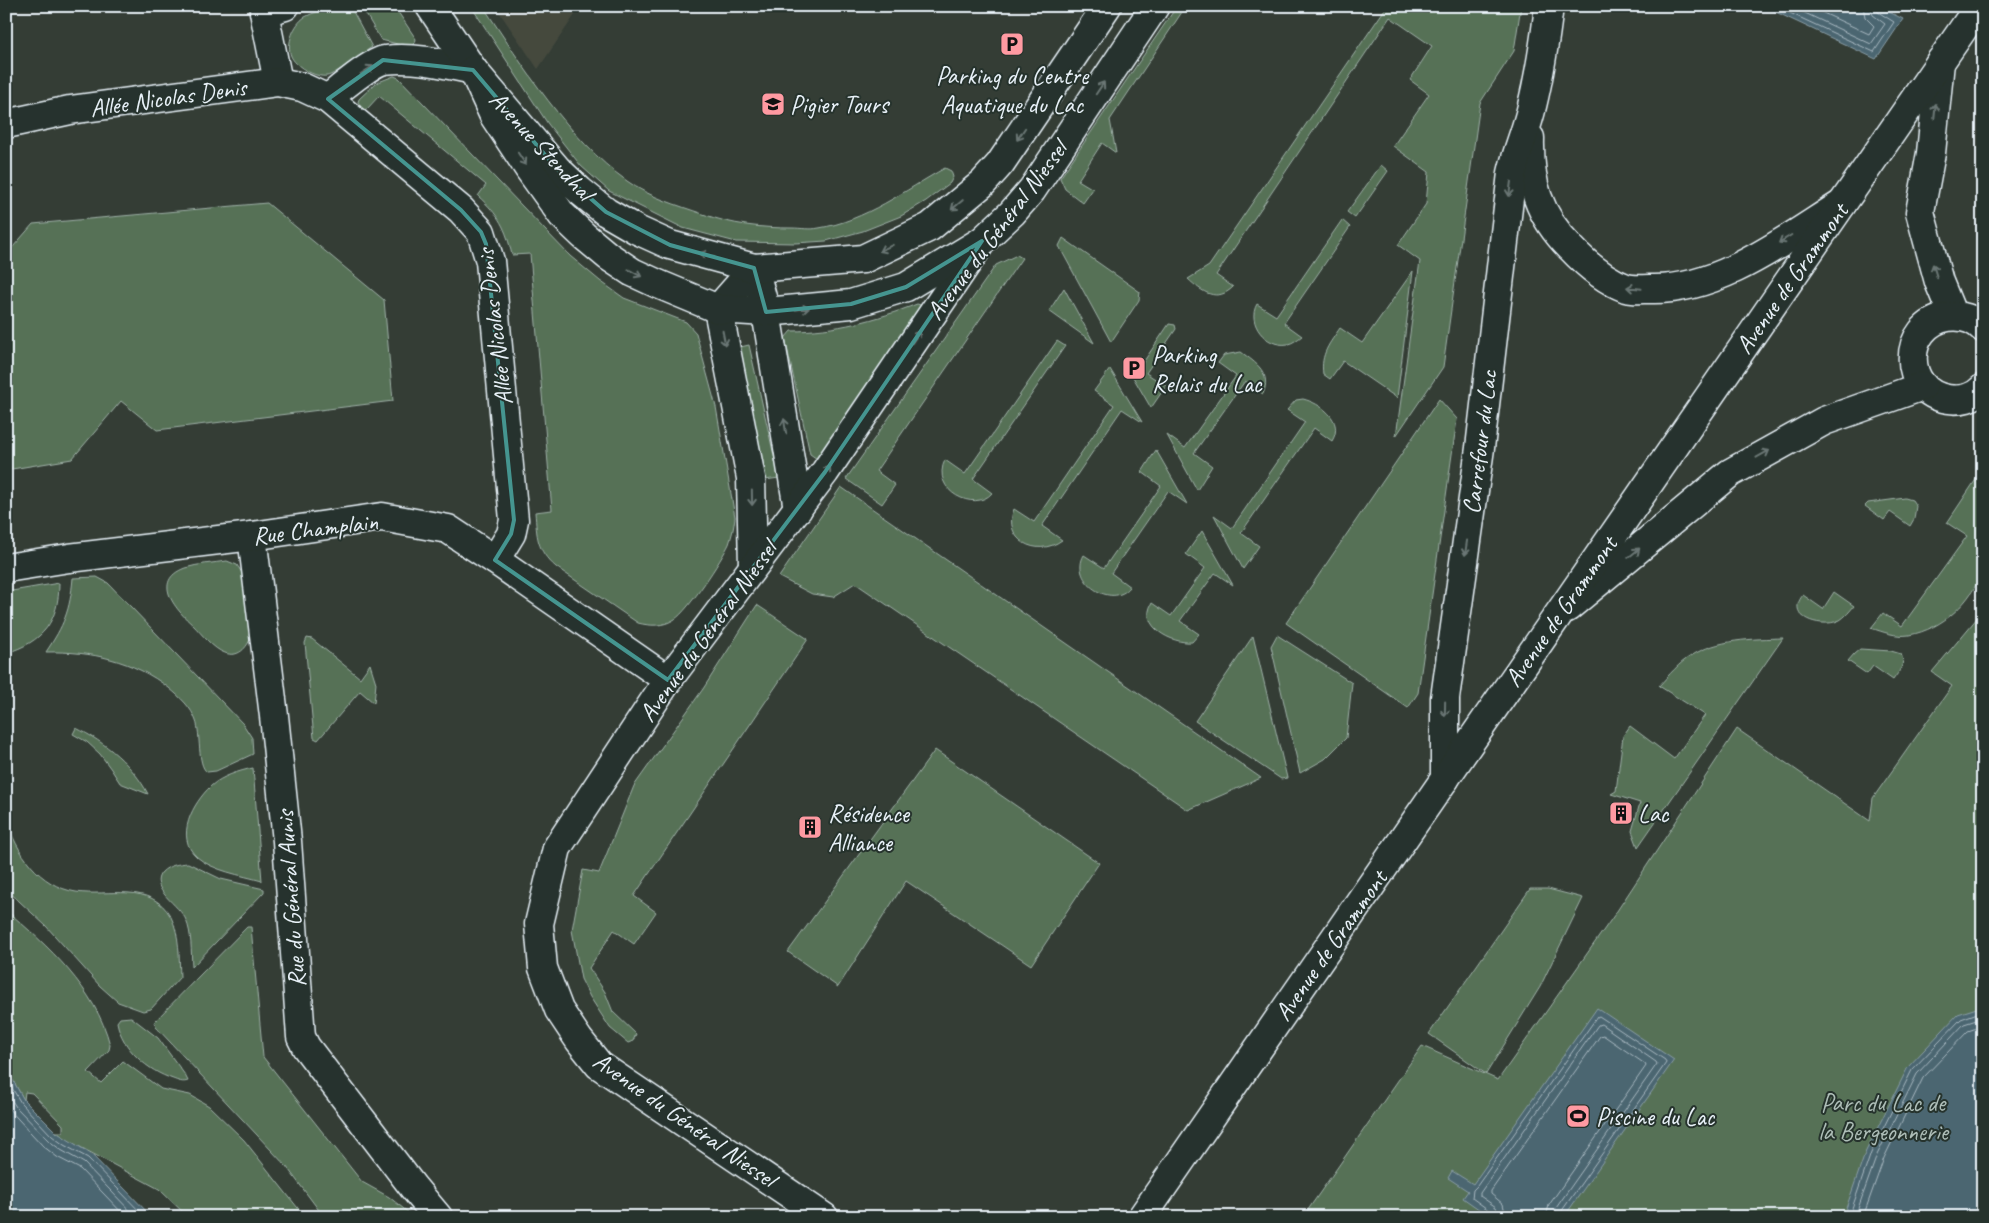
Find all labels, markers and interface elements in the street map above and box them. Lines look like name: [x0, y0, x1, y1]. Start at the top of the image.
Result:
parking icon: Parking du Centre Aquatique du Lac: [999, 31, 1025, 57]
place label: Parking du Centre Aquatique du Lac: [936, 60, 1090, 121]
one-way arrow: [360, 64, 374, 75]
street label: Allée Nicolas Denis: [88, 71, 251, 125]
one-way arrow: [1095, 81, 1106, 95]
street label: Avenue Stendhal: [482, 84, 604, 211]
place label: Pigier Tours: [790, 89, 891, 121]
school or university icon: Pigier Tours: [760, 91, 786, 117]
one-way arrow: [1930, 104, 1940, 120]
one-way arrow: [1016, 126, 1026, 140]
street label: Avenue du Général Niessel: [919, 131, 1077, 326]
one-way arrow: [517, 151, 527, 165]
one-way arrow: [1505, 181, 1515, 197]
street label: Avenue de Grammont: [1728, 195, 1857, 360]
one-way arrow: [950, 199, 963, 210]
one-way arrow: [1779, 234, 1793, 244]
street label: Allée Nicolas Denis: [469, 244, 520, 407]
one-way arrow: [879, 244, 894, 253]
one-way arrow: [699, 250, 715, 259]
one-way arrow: [1930, 263, 1940, 279]
one-way arrow: [627, 268, 641, 278]
one-way arrow: [1627, 283, 1643, 293]
one-way arrow: [793, 304, 809, 313]
one-way arrow: [719, 330, 729, 346]
one-way arrow: [911, 330, 921, 344]
place label: Parking Relais du Lac: [1152, 339, 1263, 400]
parking icon: Parking Relais du Lac: [1121, 355, 1147, 381]
street label: Carrefour du Lac: [1455, 368, 1505, 516]
one-way arrow: [779, 419, 789, 435]
one-way arrow: [1755, 449, 1770, 459]
one-way arrow: [821, 465, 831, 479]
one-way arrow: [747, 490, 756, 506]
street label: Rue Champlain: [251, 505, 380, 553]
street label: Avenue de Grammont: [1497, 528, 1626, 693]
street label: Avenue du Général Niessel: [632, 531, 787, 728]
one-way arrow: [1461, 540, 1471, 556]
one-way arrow: [1627, 547, 1640, 558]
one-way arrow: [1440, 701, 1450, 717]
place label: Résidence Alliance: [828, 798, 911, 859]
place label: Lac: [1638, 798, 1670, 830]
building icon: Lac: [1608, 800, 1634, 826]
street label: Rue du Général Aunis: [269, 807, 313, 988]
building icon: Résidence Alliance: [797, 814, 823, 840]
street label: Avenue de Grammont: [1267, 862, 1396, 1027]
street label: Avenue du Général Niessel: [587, 1045, 786, 1197]
park label: Parc du Lac de la Bergeonnerie: [1818, 1087, 1950, 1148]
place label: Piscine du Lac: [1596, 1101, 1715, 1133]
sports icon: Piscine du Lac: [1565, 1103, 1591, 1129]

